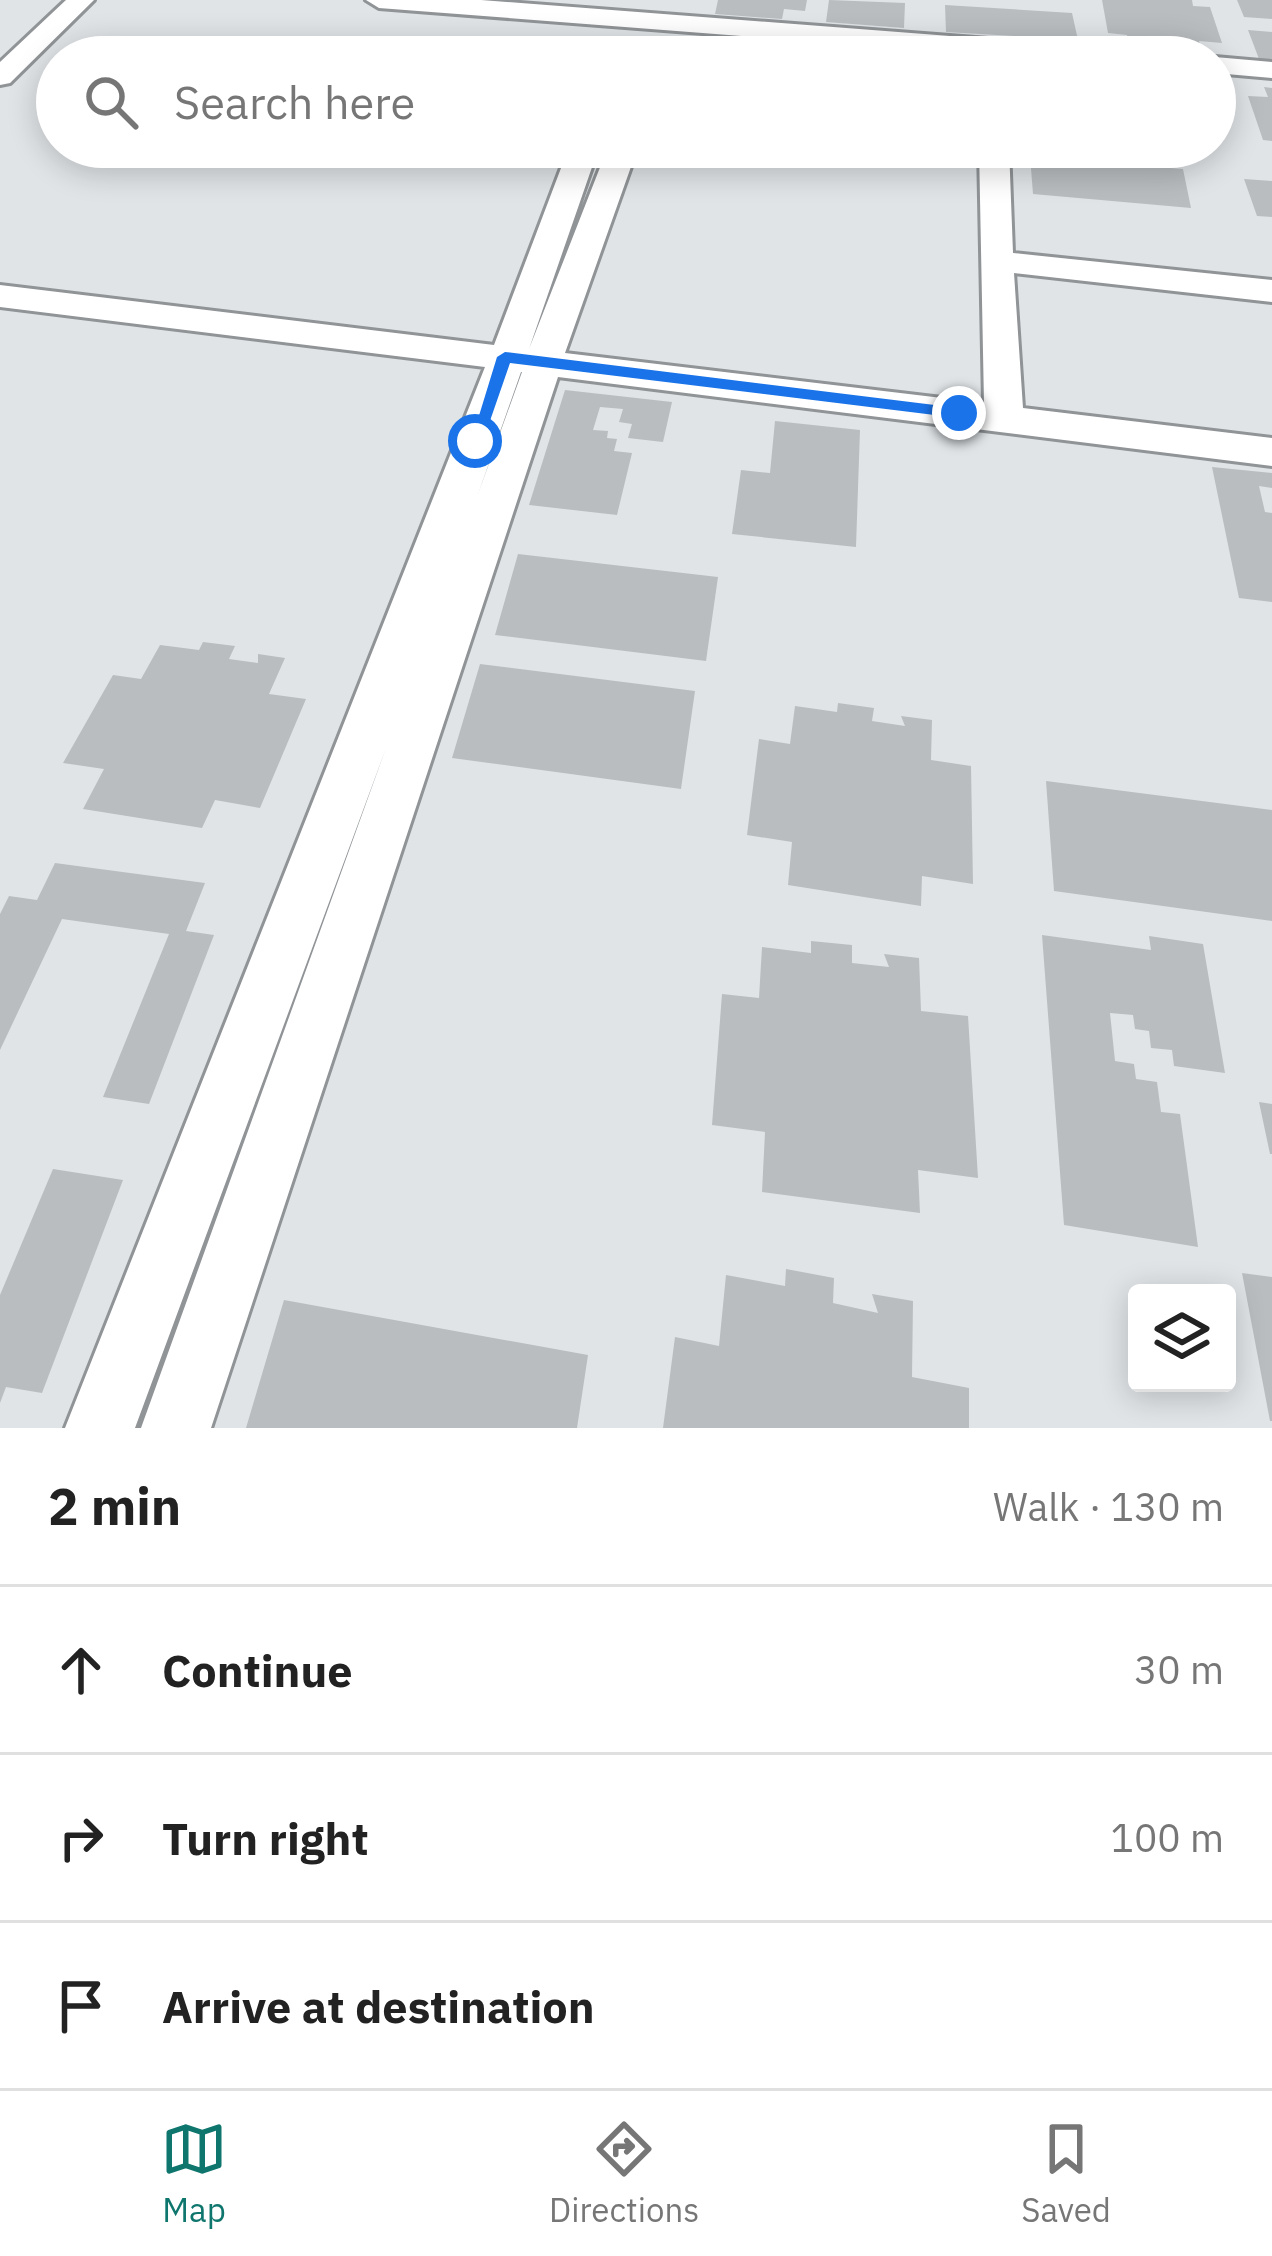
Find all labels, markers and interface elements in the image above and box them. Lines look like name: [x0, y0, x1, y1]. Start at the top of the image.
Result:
search box: [36, 36, 1236, 168]
icon: search: [78, 69, 144, 135]
text: Search here: [174, 73, 415, 131]
route end: [932, 386, 986, 440]
route start: [448, 414, 502, 468]
map controls: [1128, 1284, 1236, 1392]
button: layers: [1128, 1284, 1236, 1392]
text: 2 min: [48, 1473, 181, 1539]
text: Walk · 130 m: [993, 1481, 1224, 1532]
icon: ahead: [48, 1637, 114, 1703]
text: Continue: [162, 1641, 353, 1699]
text: 30 m: [1134, 1644, 1224, 1695]
icon: right: [48, 1805, 114, 1871]
text: Turn right: [162, 1809, 369, 1867]
text: 100 m: [1111, 1812, 1224, 1863]
icon: arrive: [48, 1973, 114, 2039]
text: Arrive at destination: [162, 1977, 595, 2035]
tab: Map: [161, 2116, 227, 2231]
tab: Directions: [549, 2116, 699, 2231]
tab: Saved: [1021, 2116, 1111, 2231]

